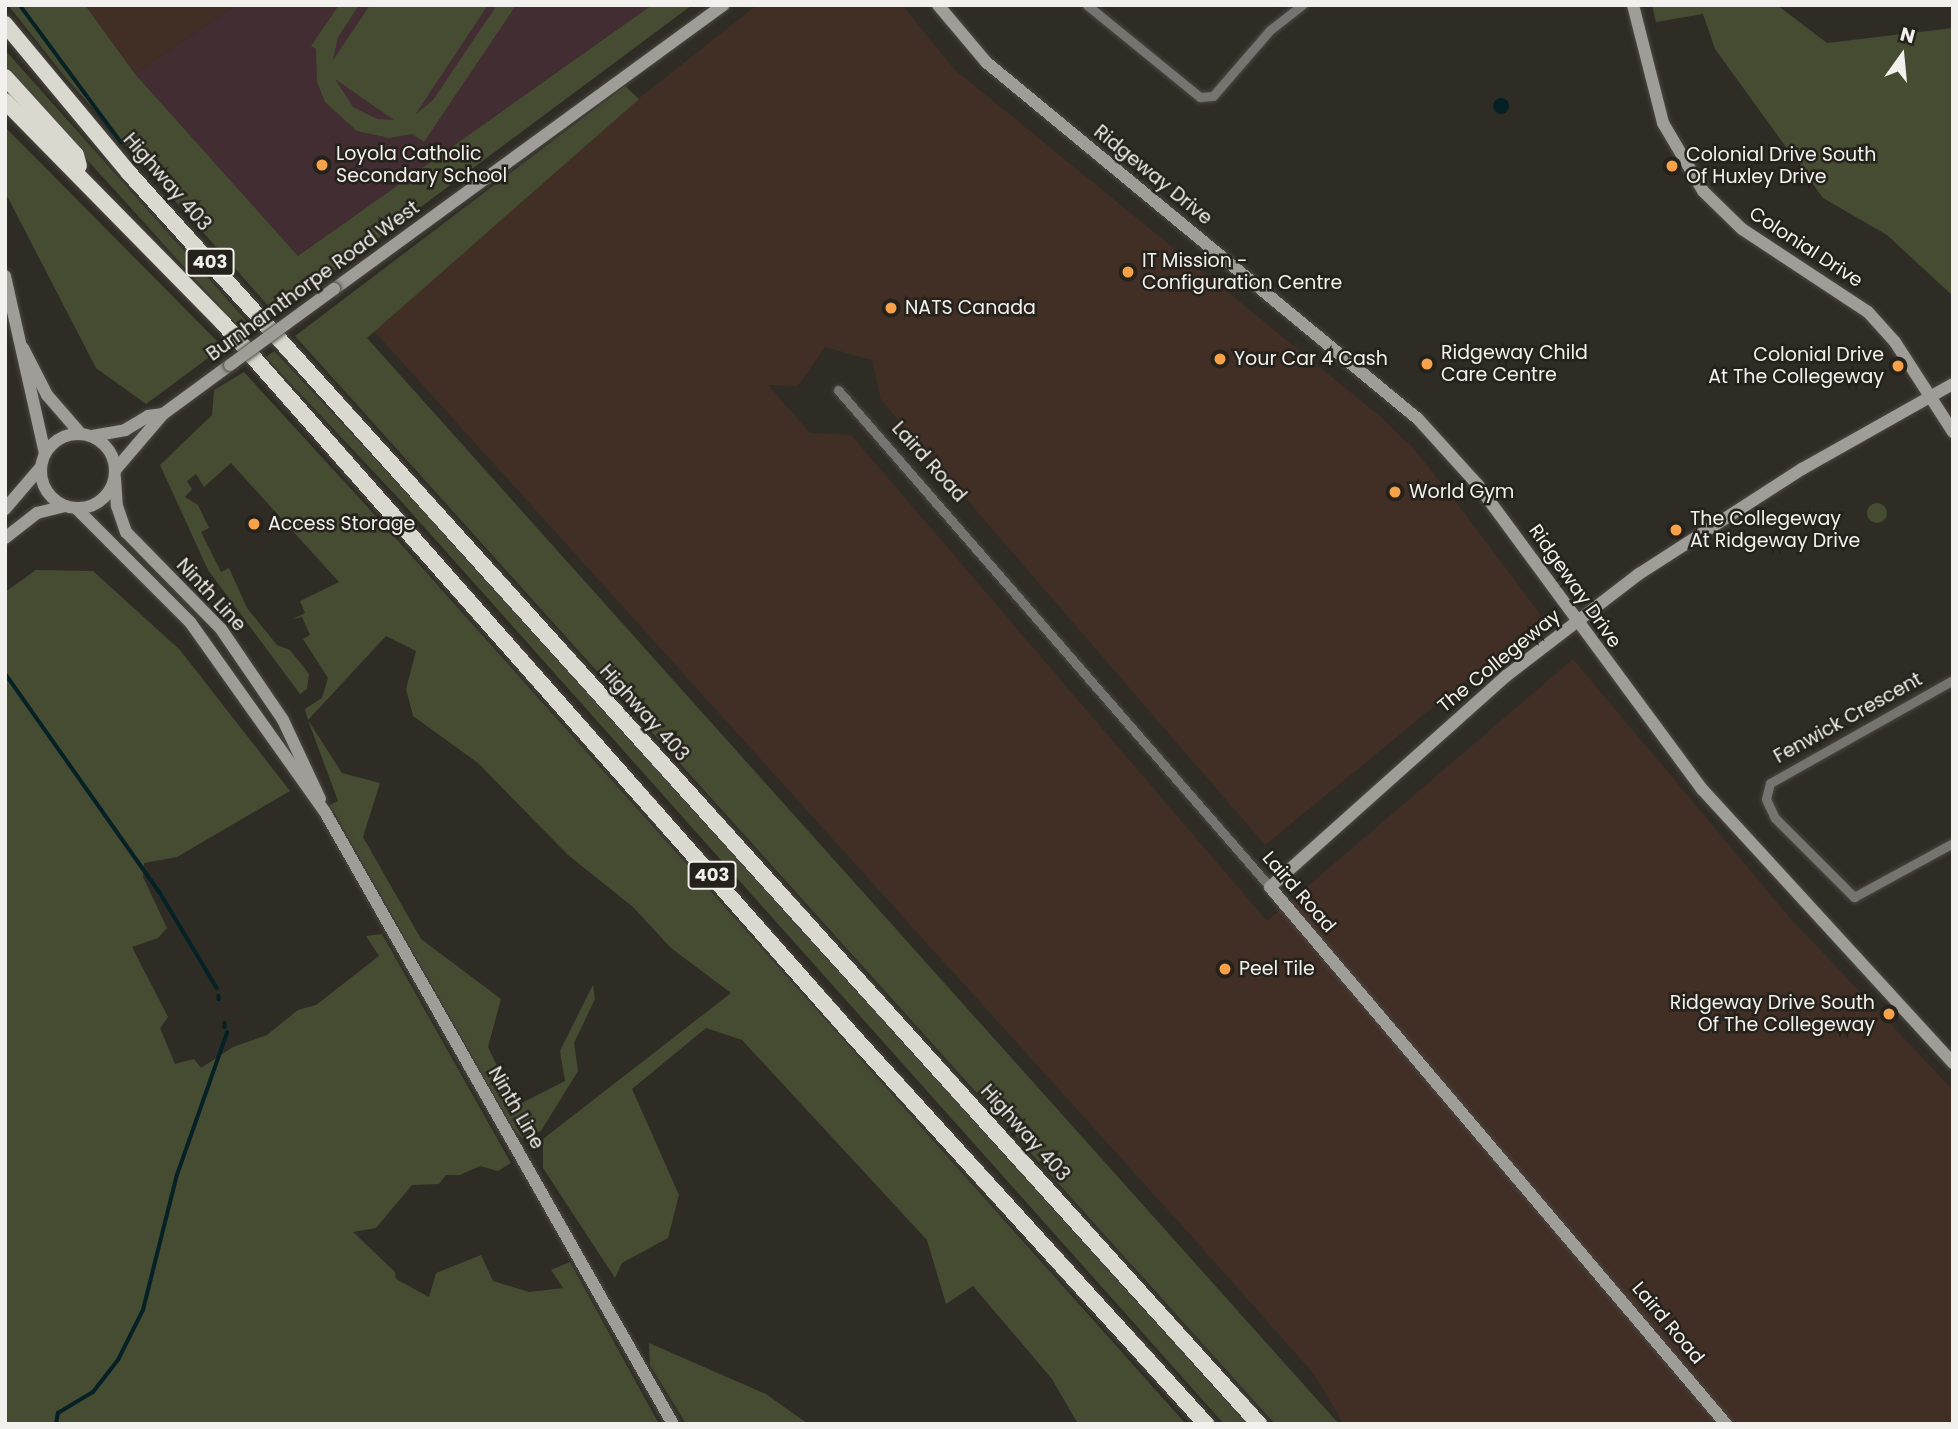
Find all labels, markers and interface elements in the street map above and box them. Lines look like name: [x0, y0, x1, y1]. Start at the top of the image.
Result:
text: N: [1897, 20, 1918, 50]
north arrow: [1867, 21, 1937, 91]
street label: Ridgeway Drive: [1089, 120, 1217, 230]
street label: Highway 403: [118, 128, 216, 236]
place label: Loyola Catholic Secondary School: [336, 143, 507, 187]
place label: Colonial Drive South Of Huxley Drive: [1686, 144, 1876, 188]
marker: Loyola Catholic Secondary School: [314, 157, 330, 173]
marker: Colonial Drive South Of Huxley Drive: [1664, 158, 1680, 174]
street label: Burnhamthorpe Road West: [202, 196, 424, 366]
street label: Colonial Drive: [1745, 202, 1867, 292]
road number: 403: [186, 248, 234, 276]
place label: IT Mission - Configuration Centre: [1142, 250, 1342, 294]
marker: IT Mission - Configuration Centre: [1120, 264, 1136, 280]
place label: NATS Canada: [905, 297, 1036, 319]
marker: NATS Canada: [883, 300, 899, 316]
place label: Ridgeway Child Care Centre: [1441, 342, 1588, 386]
place label: Colonial Drive At The Collegeway: [1708, 344, 1884, 388]
place label: Your Car 4 Cash: [1234, 348, 1388, 370]
marker: Your Car 4 Cash: [1212, 351, 1228, 367]
marker: Ridgeway Child Care Centre: [1419, 356, 1435, 372]
marker: Colonial Drive At The Collegeway: [1890, 358, 1906, 374]
street label: Laird Road: [887, 417, 971, 507]
place label: World Gym: [1409, 481, 1514, 503]
marker: World Gym: [1387, 484, 1403, 500]
place label: The Collegeway At Ridgeway Drive: [1690, 508, 1860, 552]
place label: Access Storage: [268, 513, 415, 535]
marker: Access Storage: [246, 516, 262, 532]
street label: Ridgeway Drive: [1524, 520, 1626, 652]
marker: The Collegeway At Ridgeway Drive: [1668, 522, 1684, 538]
street label: Ninth Line: [172, 554, 250, 636]
street label: The Collegeway: [1433, 605, 1565, 717]
street label: Highway 403: [595, 660, 693, 766]
street label: Fenwick Crescent: [1770, 668, 1926, 768]
street label: Laird Road: [1258, 847, 1340, 937]
road number: 403: [688, 860, 736, 890]
place label: Peel Tile: [1239, 958, 1315, 980]
marker: Peel Tile: [1217, 961, 1233, 977]
place label: Ridgeway Drive South Of The Collegeway: [1670, 992, 1875, 1036]
marker: Ridgeway Drive South Of The Collegeway: [1881, 1006, 1897, 1022]
street label: Ninth Line: [483, 1063, 549, 1153]
street label: Highway 403: [976, 1080, 1074, 1186]
street label: Laird Road: [1627, 1277, 1709, 1369]

